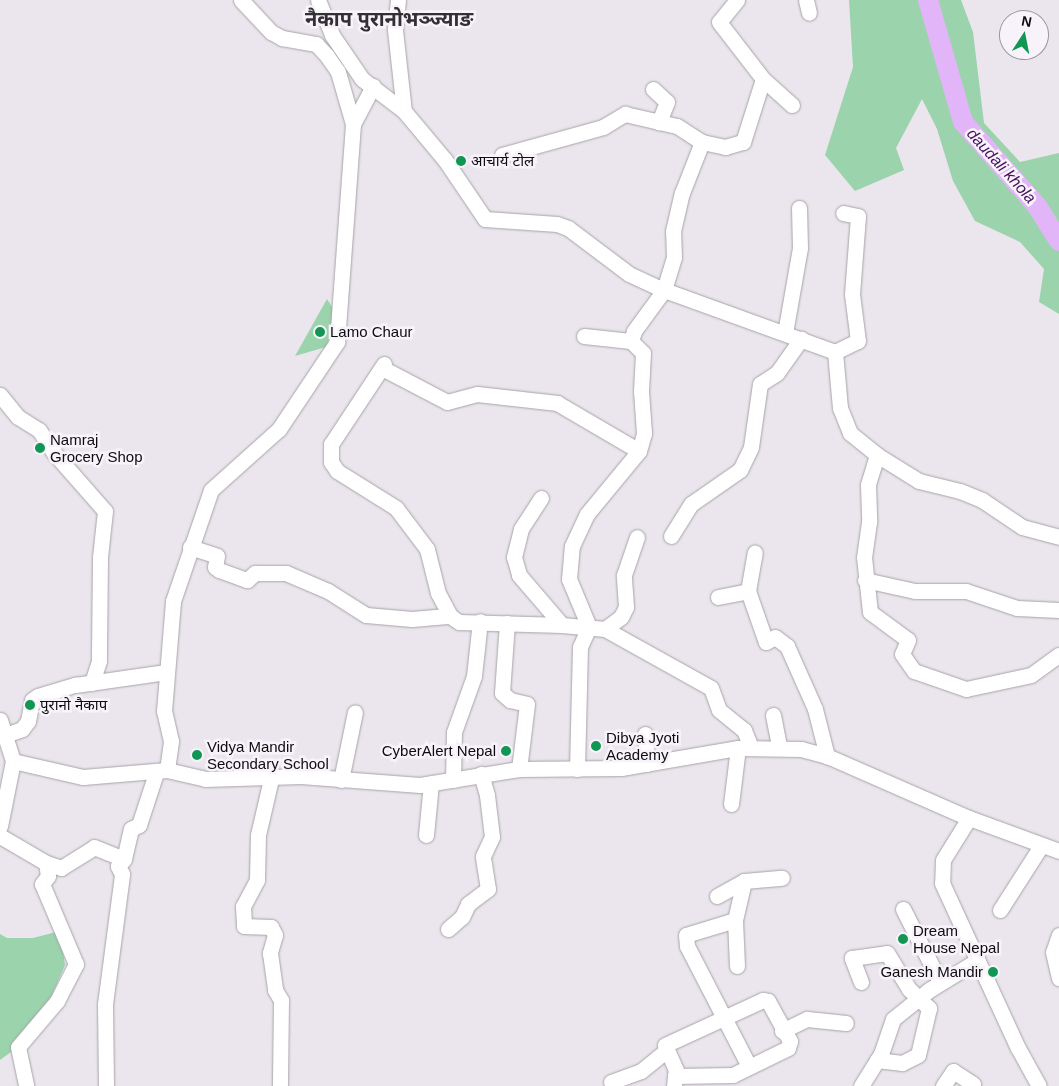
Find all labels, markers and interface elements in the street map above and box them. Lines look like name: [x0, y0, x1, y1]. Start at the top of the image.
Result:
district label: नैकाप पुरानोभञ्ज्याङ: [305, 7, 473, 31]
north arrow: [999, 10, 1049, 60]
text: N: [1020, 12, 1033, 30]
water label: daudali khola: [962, 125, 1040, 207]
place label: आचार्य टोल: [471, 152, 534, 170]
marker: आचार्य टोल: [455, 155, 467, 167]
place label: Lamo Chaur: [330, 323, 413, 341]
marker: Lamo Chaur: [314, 326, 326, 338]
place label: Namraj Grocery Shop: [50, 430, 143, 465]
marker: Namraj Grocery Shop: [34, 442, 46, 454]
place label: पुरानो नैकाप: [40, 696, 107, 714]
marker: पुरानो नैकाप: [24, 699, 36, 711]
place label: Dibya Jyoti Academy: [606, 728, 679, 763]
place label: Vidya Mandir Secondary School: [207, 737, 329, 772]
marker: Dibya Jyoti Academy: [590, 740, 602, 752]
place label: CyberAlert Nepal: [382, 742, 496, 760]
marker: CyberAlert Nepal: [500, 745, 512, 757]
marker: Vidya Mandir Secondary School: [191, 749, 203, 761]
place label: Dream House Nepal: [913, 921, 1000, 956]
marker: Dream House Nepal: [897, 933, 909, 945]
place label: Ganesh Mandir: [880, 963, 983, 981]
marker: Ganesh Mandir: [987, 966, 999, 978]

